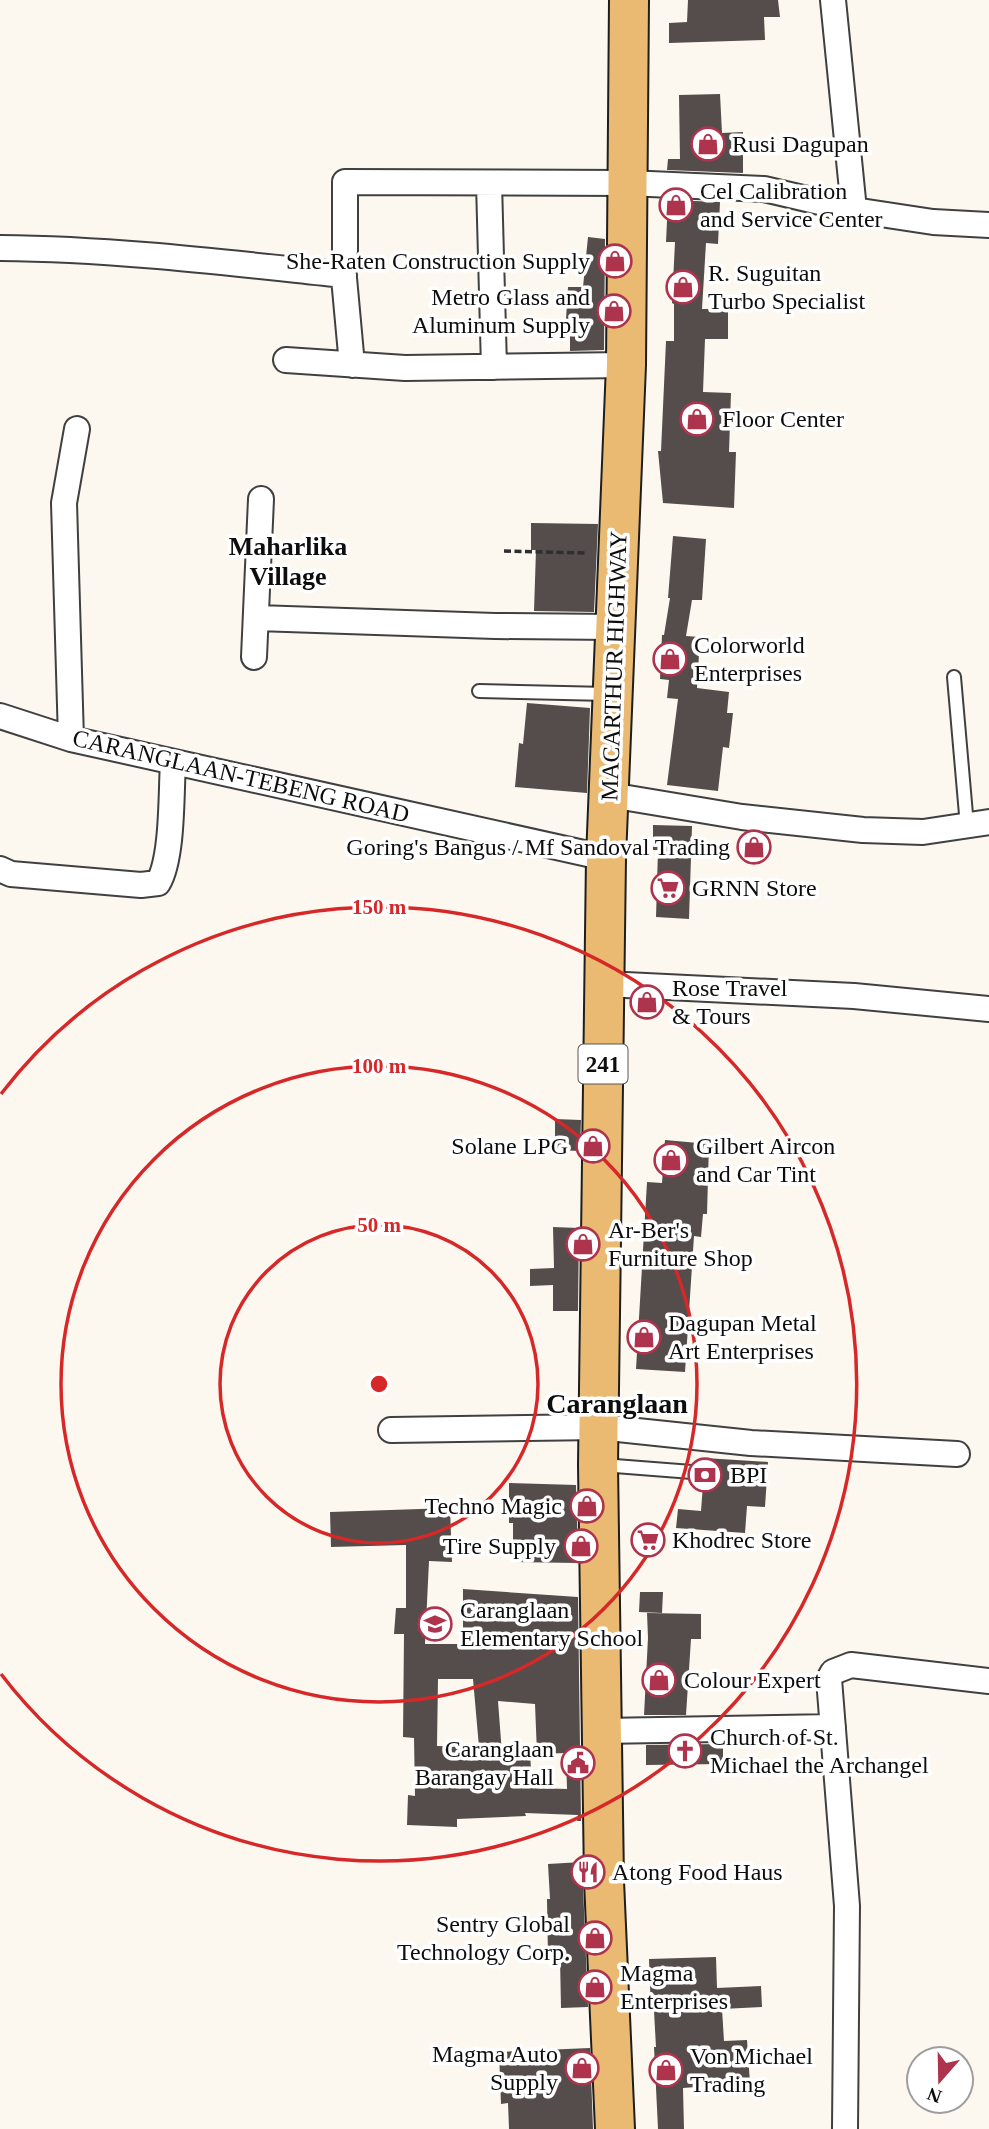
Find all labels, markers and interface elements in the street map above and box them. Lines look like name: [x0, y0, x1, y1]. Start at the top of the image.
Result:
shop icon: Rusi Dagupan: [689, 125, 727, 163]
place label: Rusi Dagupan: [732, 131, 869, 157]
place label: Cel Calibration and Service Center: [700, 178, 883, 232]
shop icon: Cel Calibration and Service Center: [657, 186, 695, 224]
shop icon: She-Raten Construction Supply: [596, 242, 634, 280]
place label: She-Raten Construction Supply: [286, 248, 590, 274]
place label: R. Suguitan Turbo Specialist: [708, 260, 865, 314]
shop icon: R. Suguitan Turbo Specialist: [664, 268, 702, 306]
place label: Metro Glass and Aluminum Supply: [412, 284, 590, 338]
shop icon: Metro Glass and Aluminum Supply: [595, 292, 633, 330]
shop icon: Floor Center: [678, 400, 716, 438]
place label: Floor Center: [722, 406, 844, 432]
street label: MACARTHUR HIGHWAY: [596, 530, 632, 802]
district label: Maharlika Village: [229, 532, 347, 591]
place label: Colorworld Enterprises: [694, 632, 805, 686]
shop icon: Colorworld Enterprises: [651, 640, 689, 678]
street label: CARANGLAAN-TEBENG ROAD: [70, 725, 412, 827]
shop icon: Goring's Bangus / Mf Sandoval Trading: [735, 828, 773, 866]
place label: Goring's Bangus / Mf Sandoval Trading: [346, 834, 730, 860]
supermarket icon: GRNN Store: [649, 869, 687, 907]
place label: GRNN Store: [692, 875, 817, 901]
text: 150 m: [352, 895, 407, 919]
place label: Rose Travel & Tours: [672, 975, 788, 1029]
shop icon: Rose Travel & Tours: [628, 983, 666, 1021]
road number: 241: [578, 1044, 628, 1084]
text: 100 m: [352, 1054, 407, 1078]
shop icon: Solane LPG: [574, 1127, 612, 1165]
place label: Solane LPG: [451, 1133, 568, 1159]
place label: Gilbert Aircon and Car Tint: [696, 1133, 835, 1187]
shop icon: Gilbert Aircon and Car Tint: [652, 1141, 690, 1179]
text: 50 m: [357, 1213, 401, 1237]
place label: Ar-Ber's Furniture Shop: [608, 1217, 753, 1271]
shop icon: Ar-Ber's Furniture Shop: [564, 1225, 602, 1263]
place label: Dagupan Metal Art Enterprises: [668, 1310, 817, 1364]
shop icon: Dagupan Metal Art Enterprises: [625, 1318, 663, 1356]
centre of rings: [367, 1372, 391, 1396]
district label: Caranglaan: [546, 1388, 688, 1419]
bank icon: BPI: [686, 1456, 724, 1494]
place label: BPI: [730, 1462, 767, 1488]
shop icon: Techno Magic: [568, 1487, 606, 1525]
place label: Techno Magic: [424, 1493, 562, 1519]
supermarket icon: Khodrec Store: [629, 1521, 667, 1559]
shop icon: Tire Supply: [562, 1527, 600, 1565]
place label: Khodrec Store: [672, 1527, 811, 1553]
place label: Tire Supply: [443, 1533, 556, 1559]
place label: Caranglaan Elementary School: [460, 1597, 644, 1651]
school or university icon: Caranglaan Elementary School: [416, 1605, 454, 1643]
shop icon: Colour Expert: [640, 1661, 678, 1699]
place label: Colour Expert: [684, 1667, 821, 1693]
place label: Church of St. Michael the Archangel: [710, 1724, 929, 1778]
church icon: Church of St. Michael the Archangel: [666, 1732, 704, 1770]
place label: Caranglaan Barangay Hall: [415, 1736, 554, 1790]
public building icon: Caranglaan Barangay Hall: [559, 1744, 597, 1782]
restaurant icon: Atong Food Haus: [569, 1853, 607, 1891]
place label: Atong Food Haus: [612, 1859, 783, 1885]
place label: Sentry Global Technology Corp.: [397, 1911, 570, 1965]
shop icon: Sentry Global Technology Corp.: [576, 1919, 614, 1957]
place label: Magma Enterprises: [620, 1960, 728, 2014]
shop icon: Magma Enterprises: [576, 1968, 614, 2006]
place label: Magma Auto Supply: [432, 2041, 558, 2095]
place label: Von Michael Trading: [690, 2043, 813, 2097]
north arrow: [905, 2045, 975, 2115]
shop icon: Magma Auto Supply: [563, 2049, 601, 2087]
shop icon: Von Michael Trading: [647, 2051, 685, 2089]
text: N: [924, 2083, 944, 2108]

